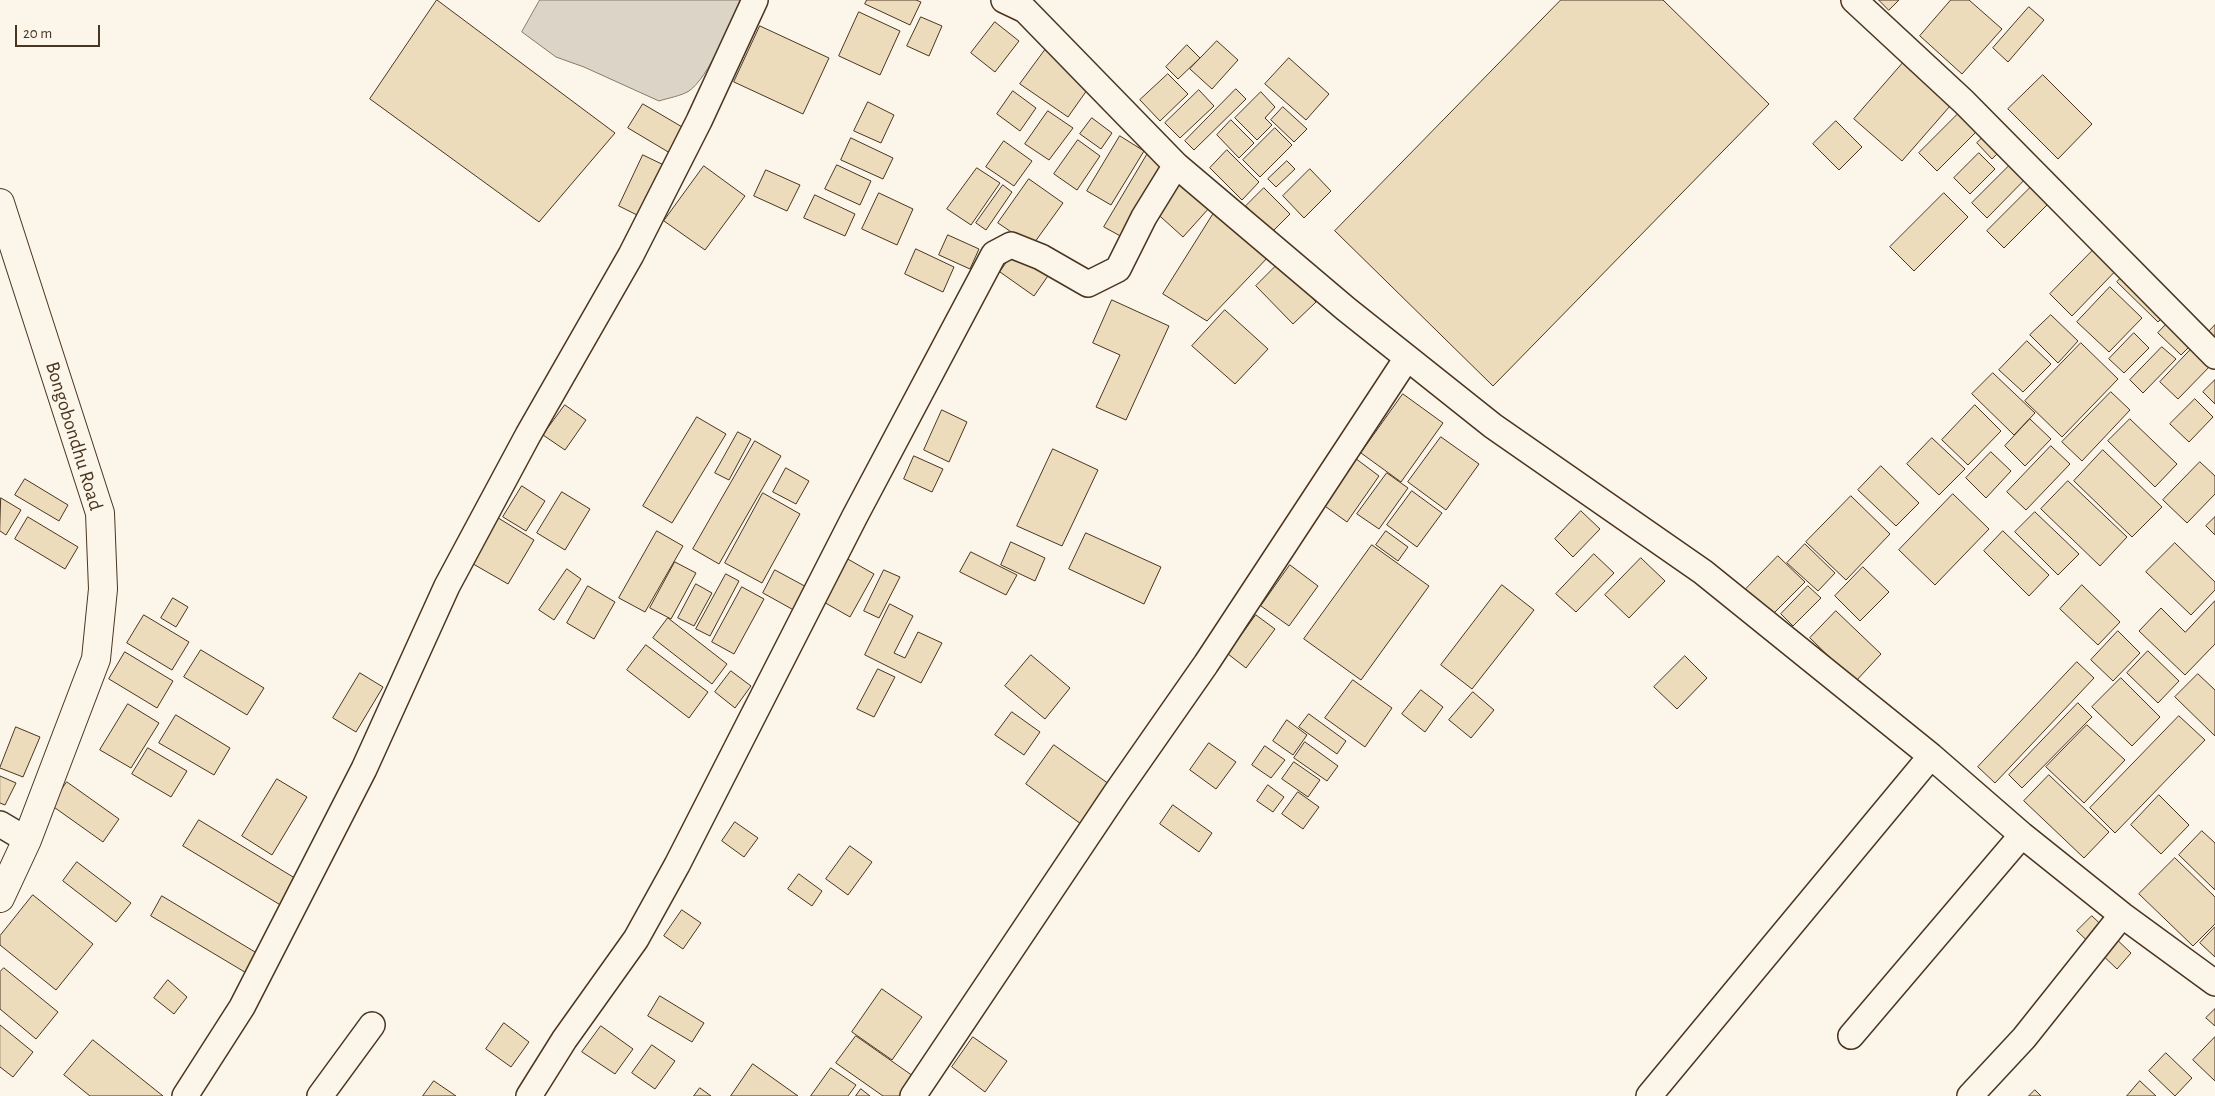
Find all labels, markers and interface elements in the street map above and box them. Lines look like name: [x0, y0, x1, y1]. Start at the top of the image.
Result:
scale bar: [18, 15, 102, 47]
text: 20 m: [23, 26, 52, 41]
street label: Bongobondhu Road: [40, 359, 108, 513]

